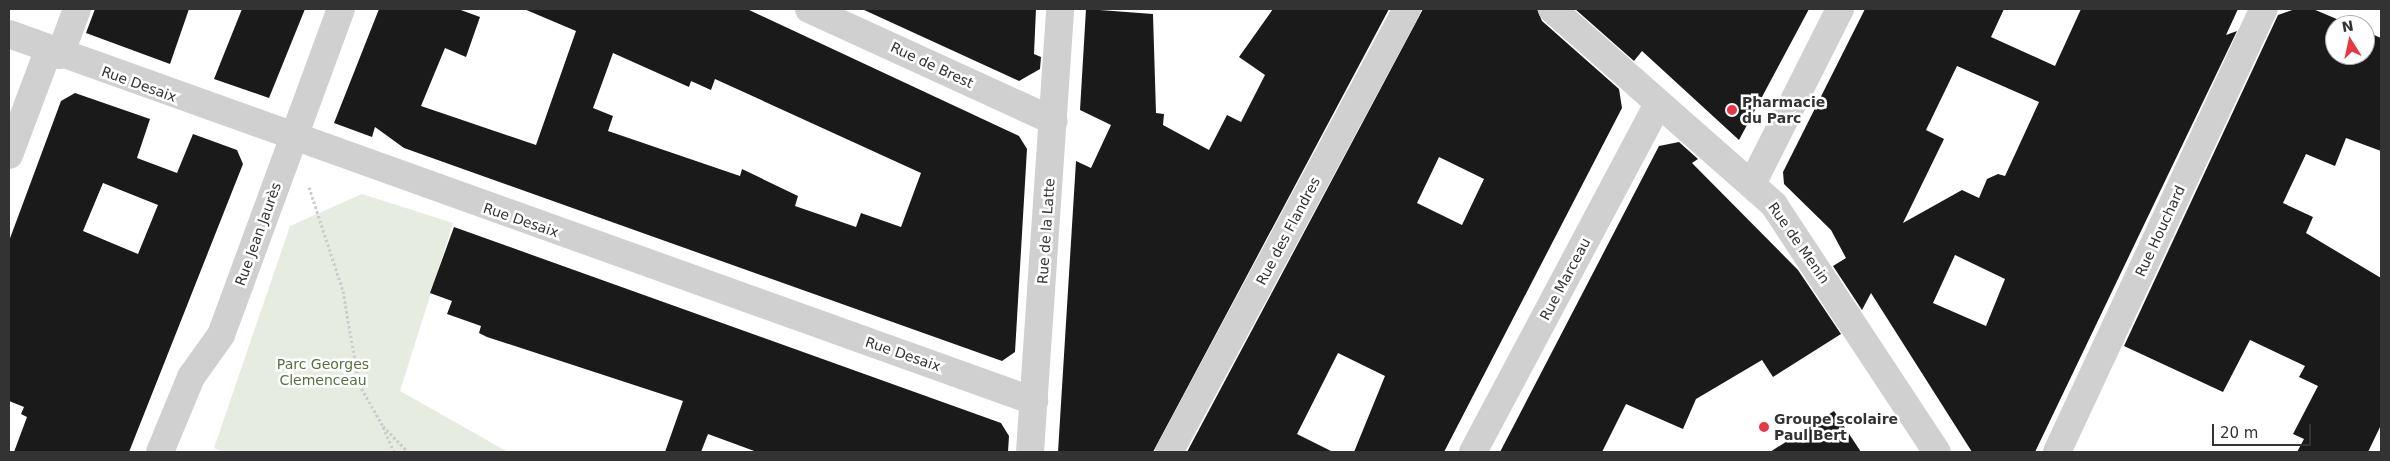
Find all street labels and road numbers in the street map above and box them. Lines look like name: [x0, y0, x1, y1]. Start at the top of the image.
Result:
street label: Rue de Brest: [888, 38, 976, 92]
street label: Rue Desaix: [99, 63, 179, 105]
street label: Rue des Flandres: [1252, 174, 1324, 288]
street label: Rue de la Latte: [1034, 178, 1058, 284]
street label: Rue Jean Jaurès: [232, 180, 284, 288]
street label: Rue Houchard: [2132, 183, 2188, 279]
street label: Rue Desaix: [481, 199, 561, 241]
street label: Rue de Menin: [1765, 199, 1833, 287]
street label: Rue Marceau: [1536, 235, 1594, 323]
street label: Rue Desaix: [863, 333, 943, 375]

